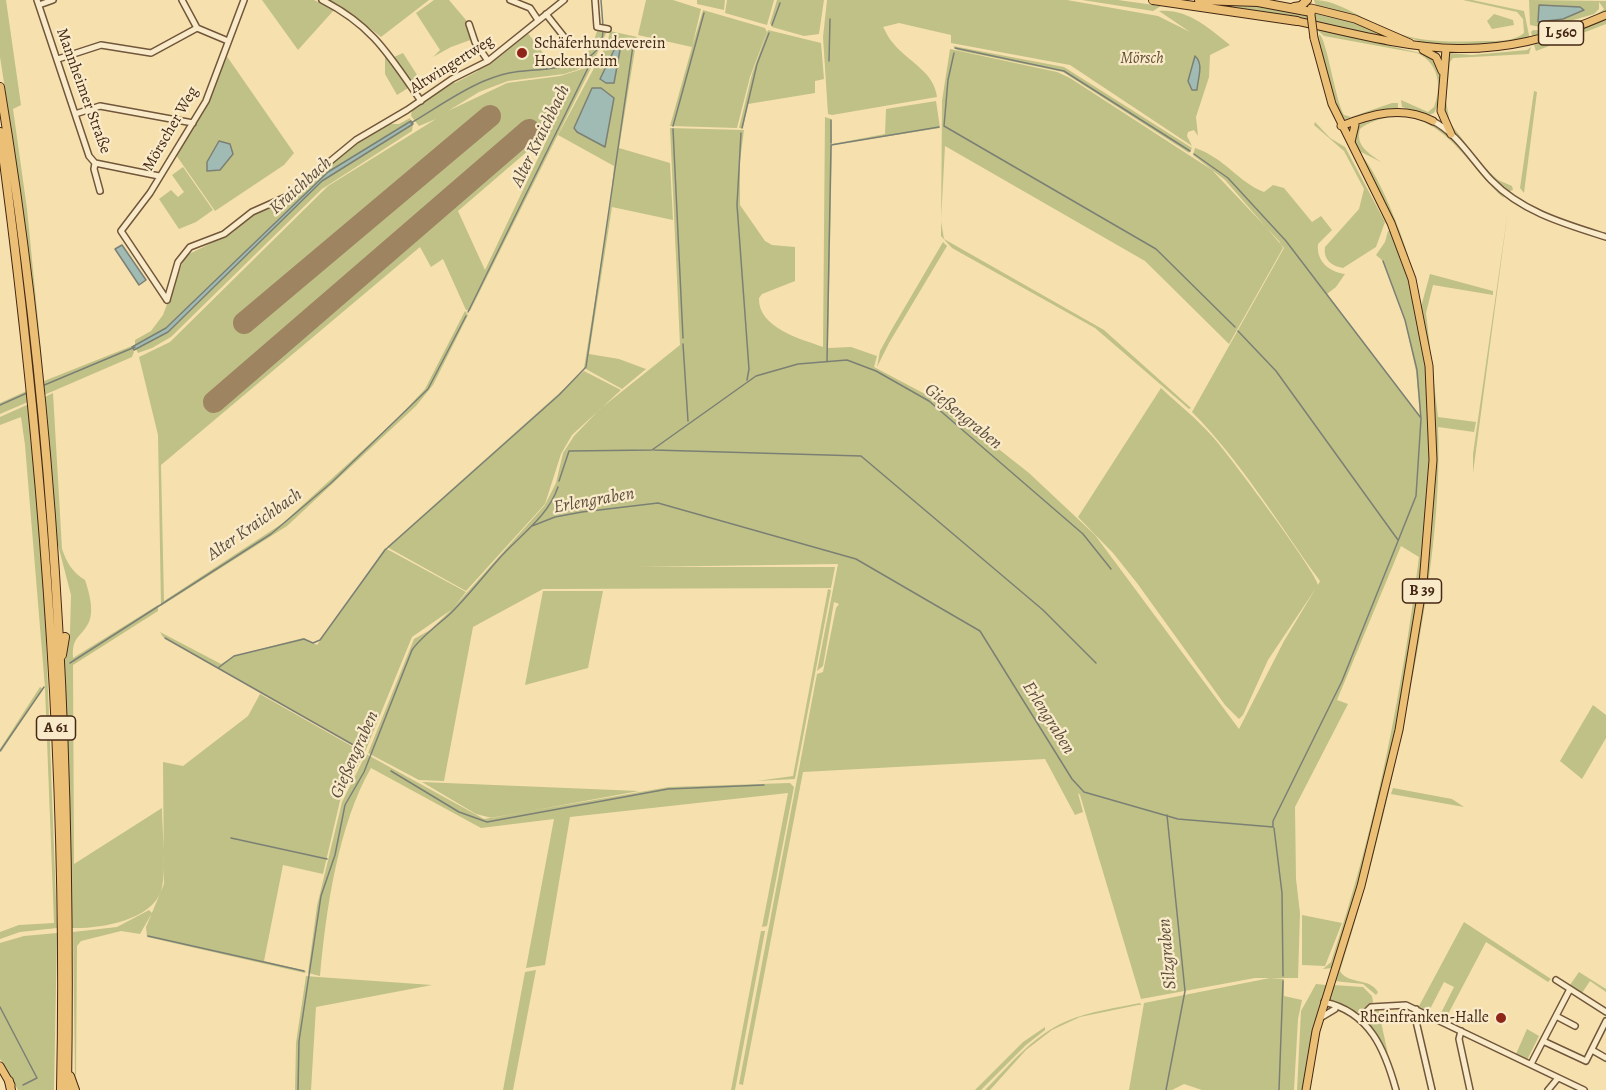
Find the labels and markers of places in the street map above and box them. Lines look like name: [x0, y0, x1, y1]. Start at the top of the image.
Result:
place label: Schäferhundeverein Hockenheim: [534, 34, 665, 72]
marker: Schäferhundeverein Hockenheim: [515, 46, 529, 60]
place label: Rheinfranken-Halle: [1360, 1008, 1489, 1028]
marker: Rheinfranken-Halle: [1494, 1011, 1508, 1025]

